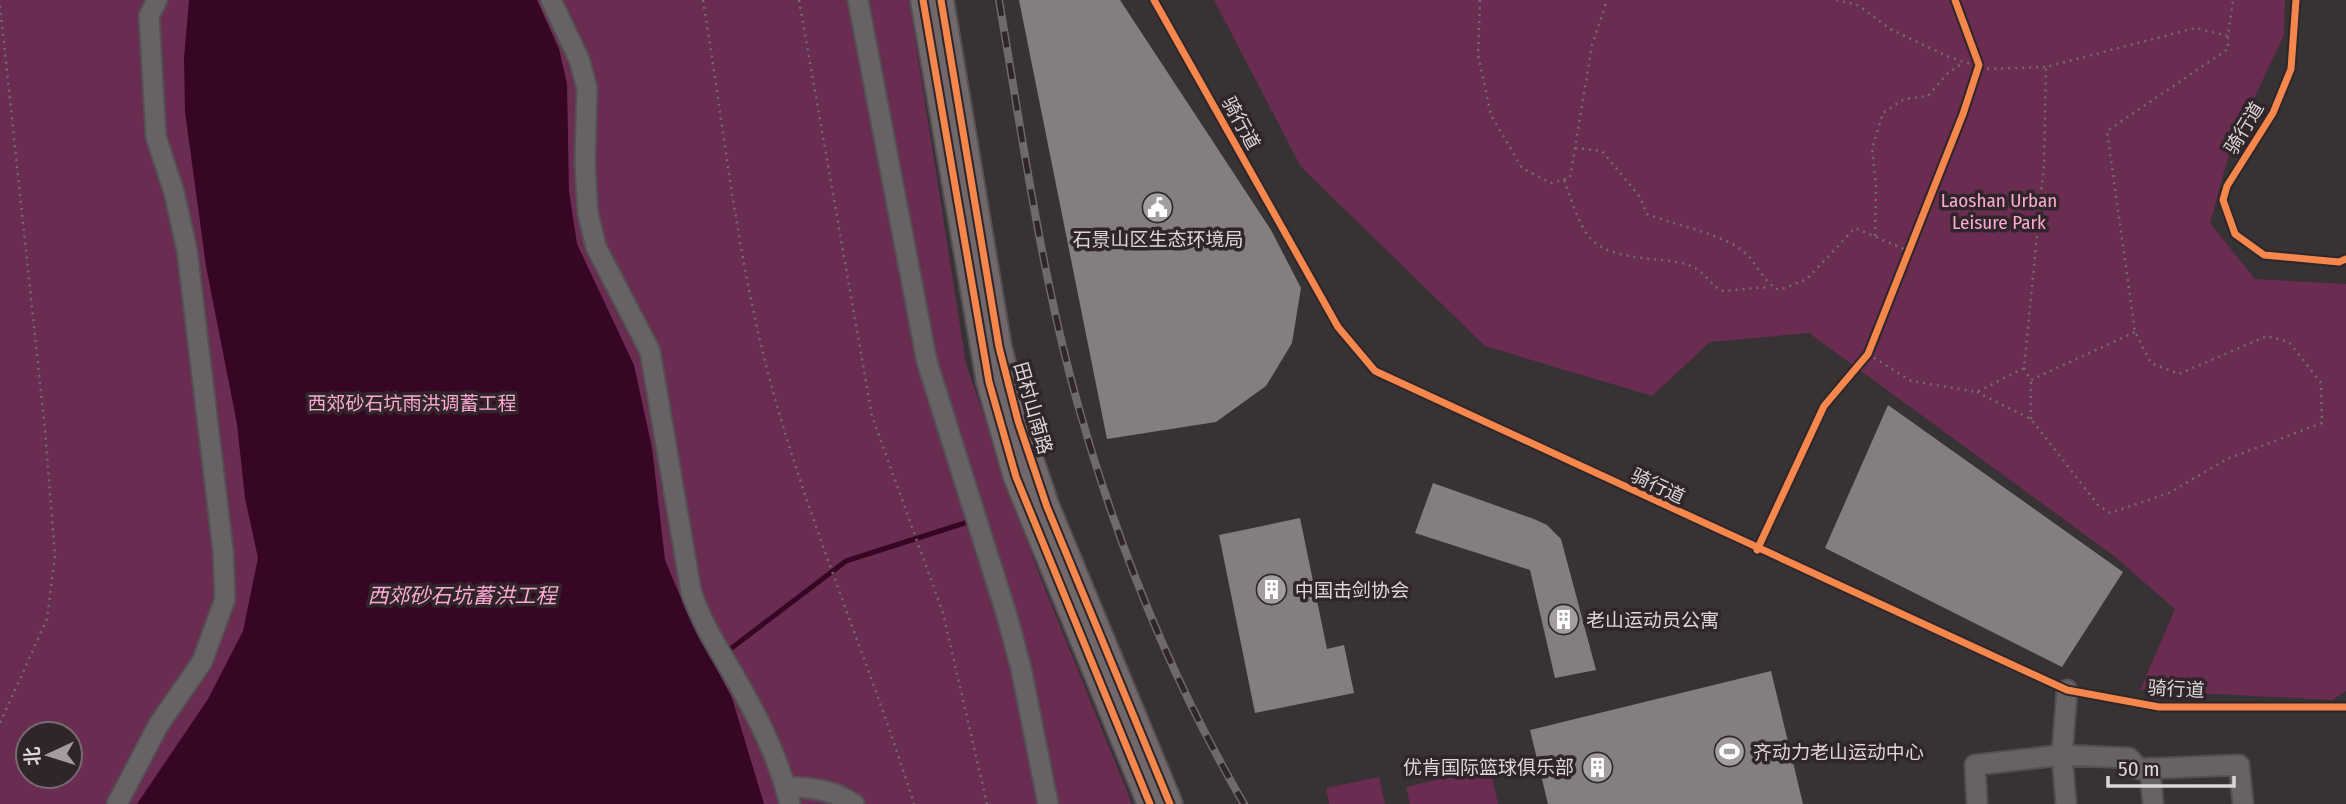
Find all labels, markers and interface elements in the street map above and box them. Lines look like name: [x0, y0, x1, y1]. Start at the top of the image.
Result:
street label: 骑行道: [1217, 92, 1265, 154]
street label: 骑行道: [2219, 98, 2269, 158]
park label: Laoshan Urban Leisure Park: [1941, 189, 2057, 234]
public building icon: 石景山区生态环境局: [1141, 191, 1175, 225]
place label: 石景山区生态环境局: [1072, 228, 1244, 251]
street label: 田村山南路: [1009, 359, 1057, 457]
park label: 西郊砂石坑雨洪调蓄工程: [307, 392, 517, 415]
street label: 骑行道: [1627, 464, 1689, 508]
building icon: 中国击剑协会: [1255, 573, 1289, 607]
place label: 中国击剑协会: [1295, 579, 1409, 602]
water label: 西郊砂石坑蓄洪工程: [368, 583, 559, 609]
building icon: 老山运动员公寓: [1546, 603, 1580, 637]
place label: 老山运动员公寓: [1586, 609, 1719, 632]
street label: 骑行道: [2147, 676, 2205, 702]
north arrow: [14, 720, 84, 790]
sports icon: 齐动力老山运动中心: [1713, 735, 1747, 769]
place label: 齐动力老山运动中心: [1753, 741, 1924, 764]
scale bar: [2108, 744, 2234, 788]
text: 北: [20, 746, 45, 766]
building icon: 优肯国际篮球俱乐部: [1580, 750, 1614, 784]
place label: 优肯国际篮球俱乐部: [1403, 756, 1574, 779]
text: 50 m: [2118, 756, 2160, 782]

